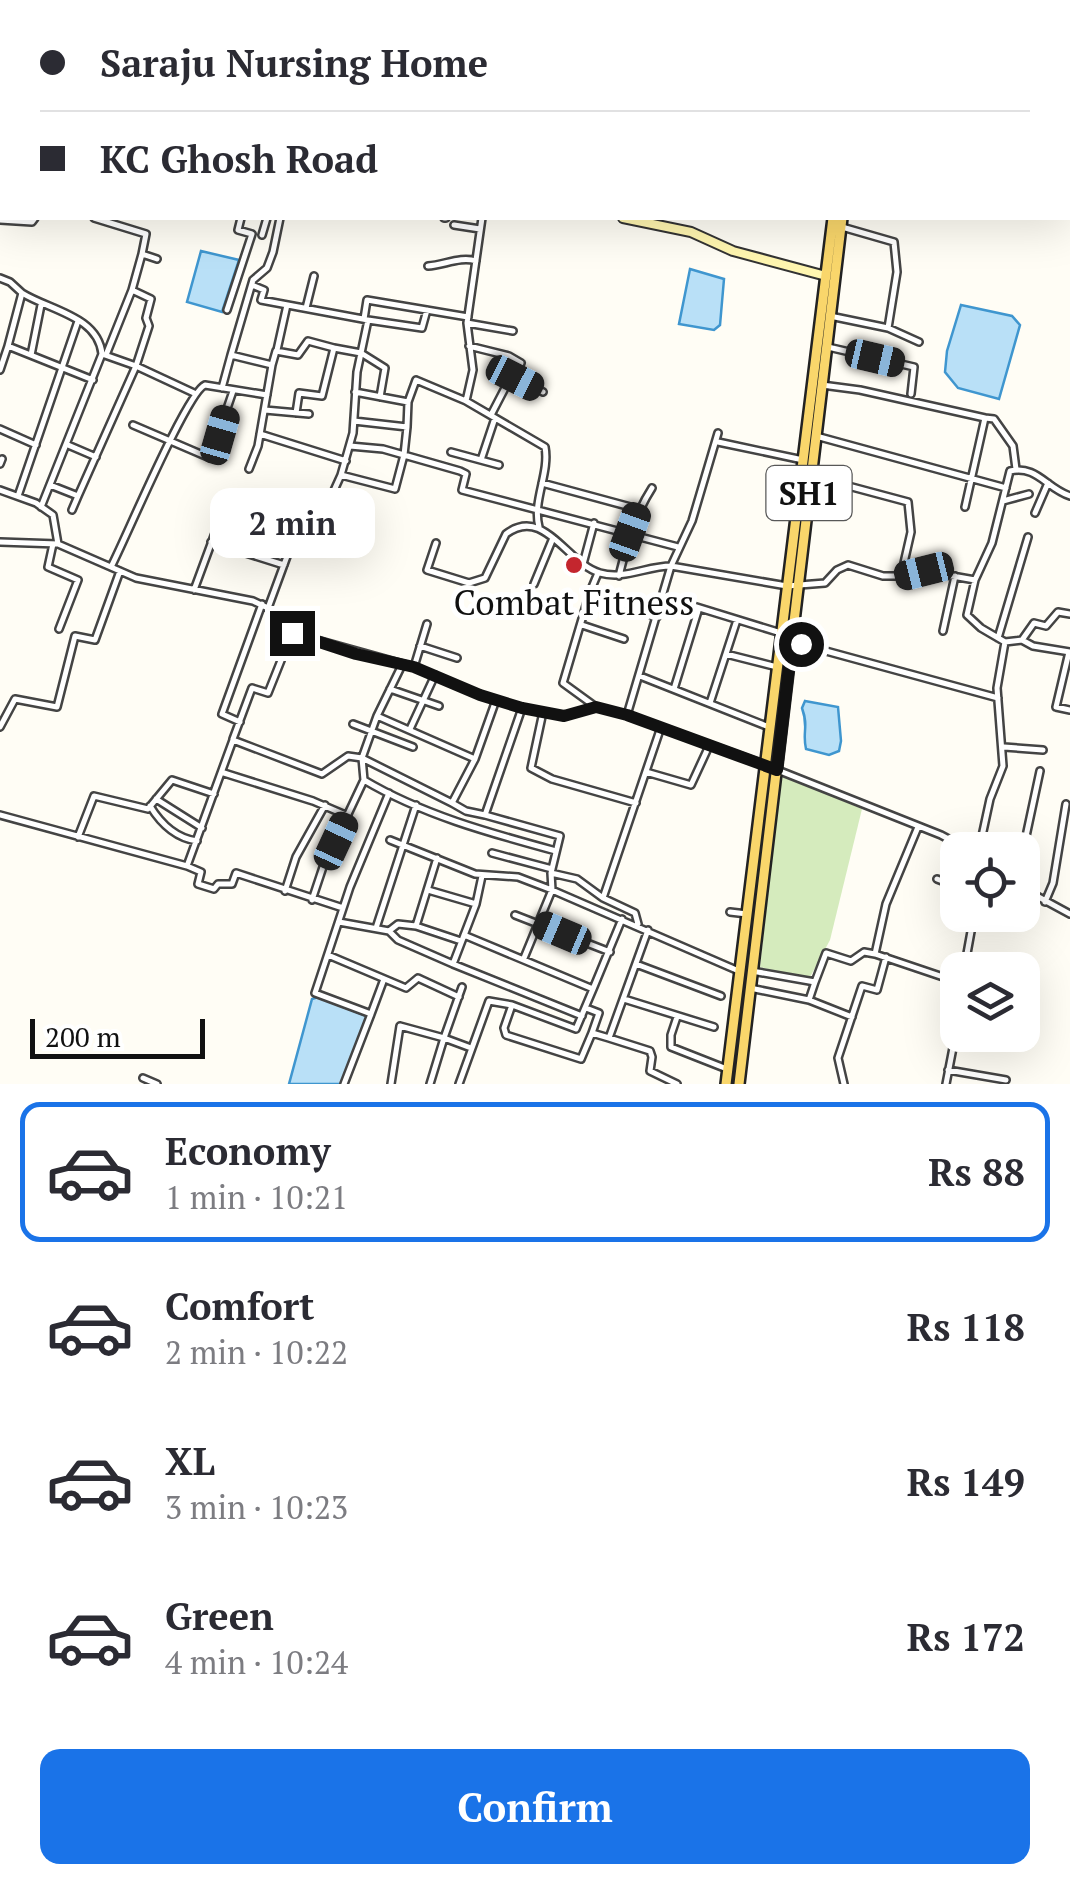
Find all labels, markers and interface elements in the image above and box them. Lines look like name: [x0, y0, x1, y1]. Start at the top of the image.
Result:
text: Saraju Nursing Home: [100, 38, 488, 88]
text: KC Ghosh Road: [100, 134, 378, 184]
car: [842, 337, 908, 379]
car: [481, 351, 549, 405]
car: [197, 402, 243, 468]
road number: SH1: [766, 466, 852, 520]
callout: 2 min: [210, 488, 374, 558]
car: [606, 499, 654, 565]
text: 2 min: [249, 502, 336, 544]
car: [891, 549, 957, 593]
marker: Combat Fitness: [563, 554, 585, 576]
place label: Combat Fitness: [454, 579, 694, 625]
route end: [270, 611, 315, 656]
route start: [779, 622, 824, 667]
car: [310, 807, 362, 875]
map controls: [940, 832, 1040, 1052]
button: locate: [940, 832, 1040, 932]
car: [529, 907, 595, 959]
button: layers: [940, 952, 1040, 1052]
scale bar: [30, 1014, 205, 1058]
text: 200 m: [45, 1018, 121, 1055]
text: Economy: [165, 1126, 331, 1176]
icon: car: [45, 1127, 135, 1217]
text: Rs 88: [928, 1147, 1025, 1197]
text: 1 min · 10:21: [165, 1176, 348, 1218]
text: Comfort: [165, 1281, 314, 1331]
icon: car: [45, 1282, 135, 1372]
text: Rs 118: [907, 1302, 1025, 1352]
text: 2 min · 10:22: [165, 1331, 348, 1373]
text: XL: [165, 1436, 215, 1486]
icon: car: [45, 1437, 135, 1527]
text: Rs 149: [907, 1457, 1025, 1507]
text: 3 min · 10:23: [165, 1486, 348, 1528]
text: Green: [165, 1591, 274, 1641]
icon: car: [45, 1592, 135, 1682]
text: Rs 172: [907, 1612, 1025, 1662]
text: 4 min · 10:24: [165, 1641, 348, 1683]
button: Confirm: [40, 1749, 1030, 1864]

